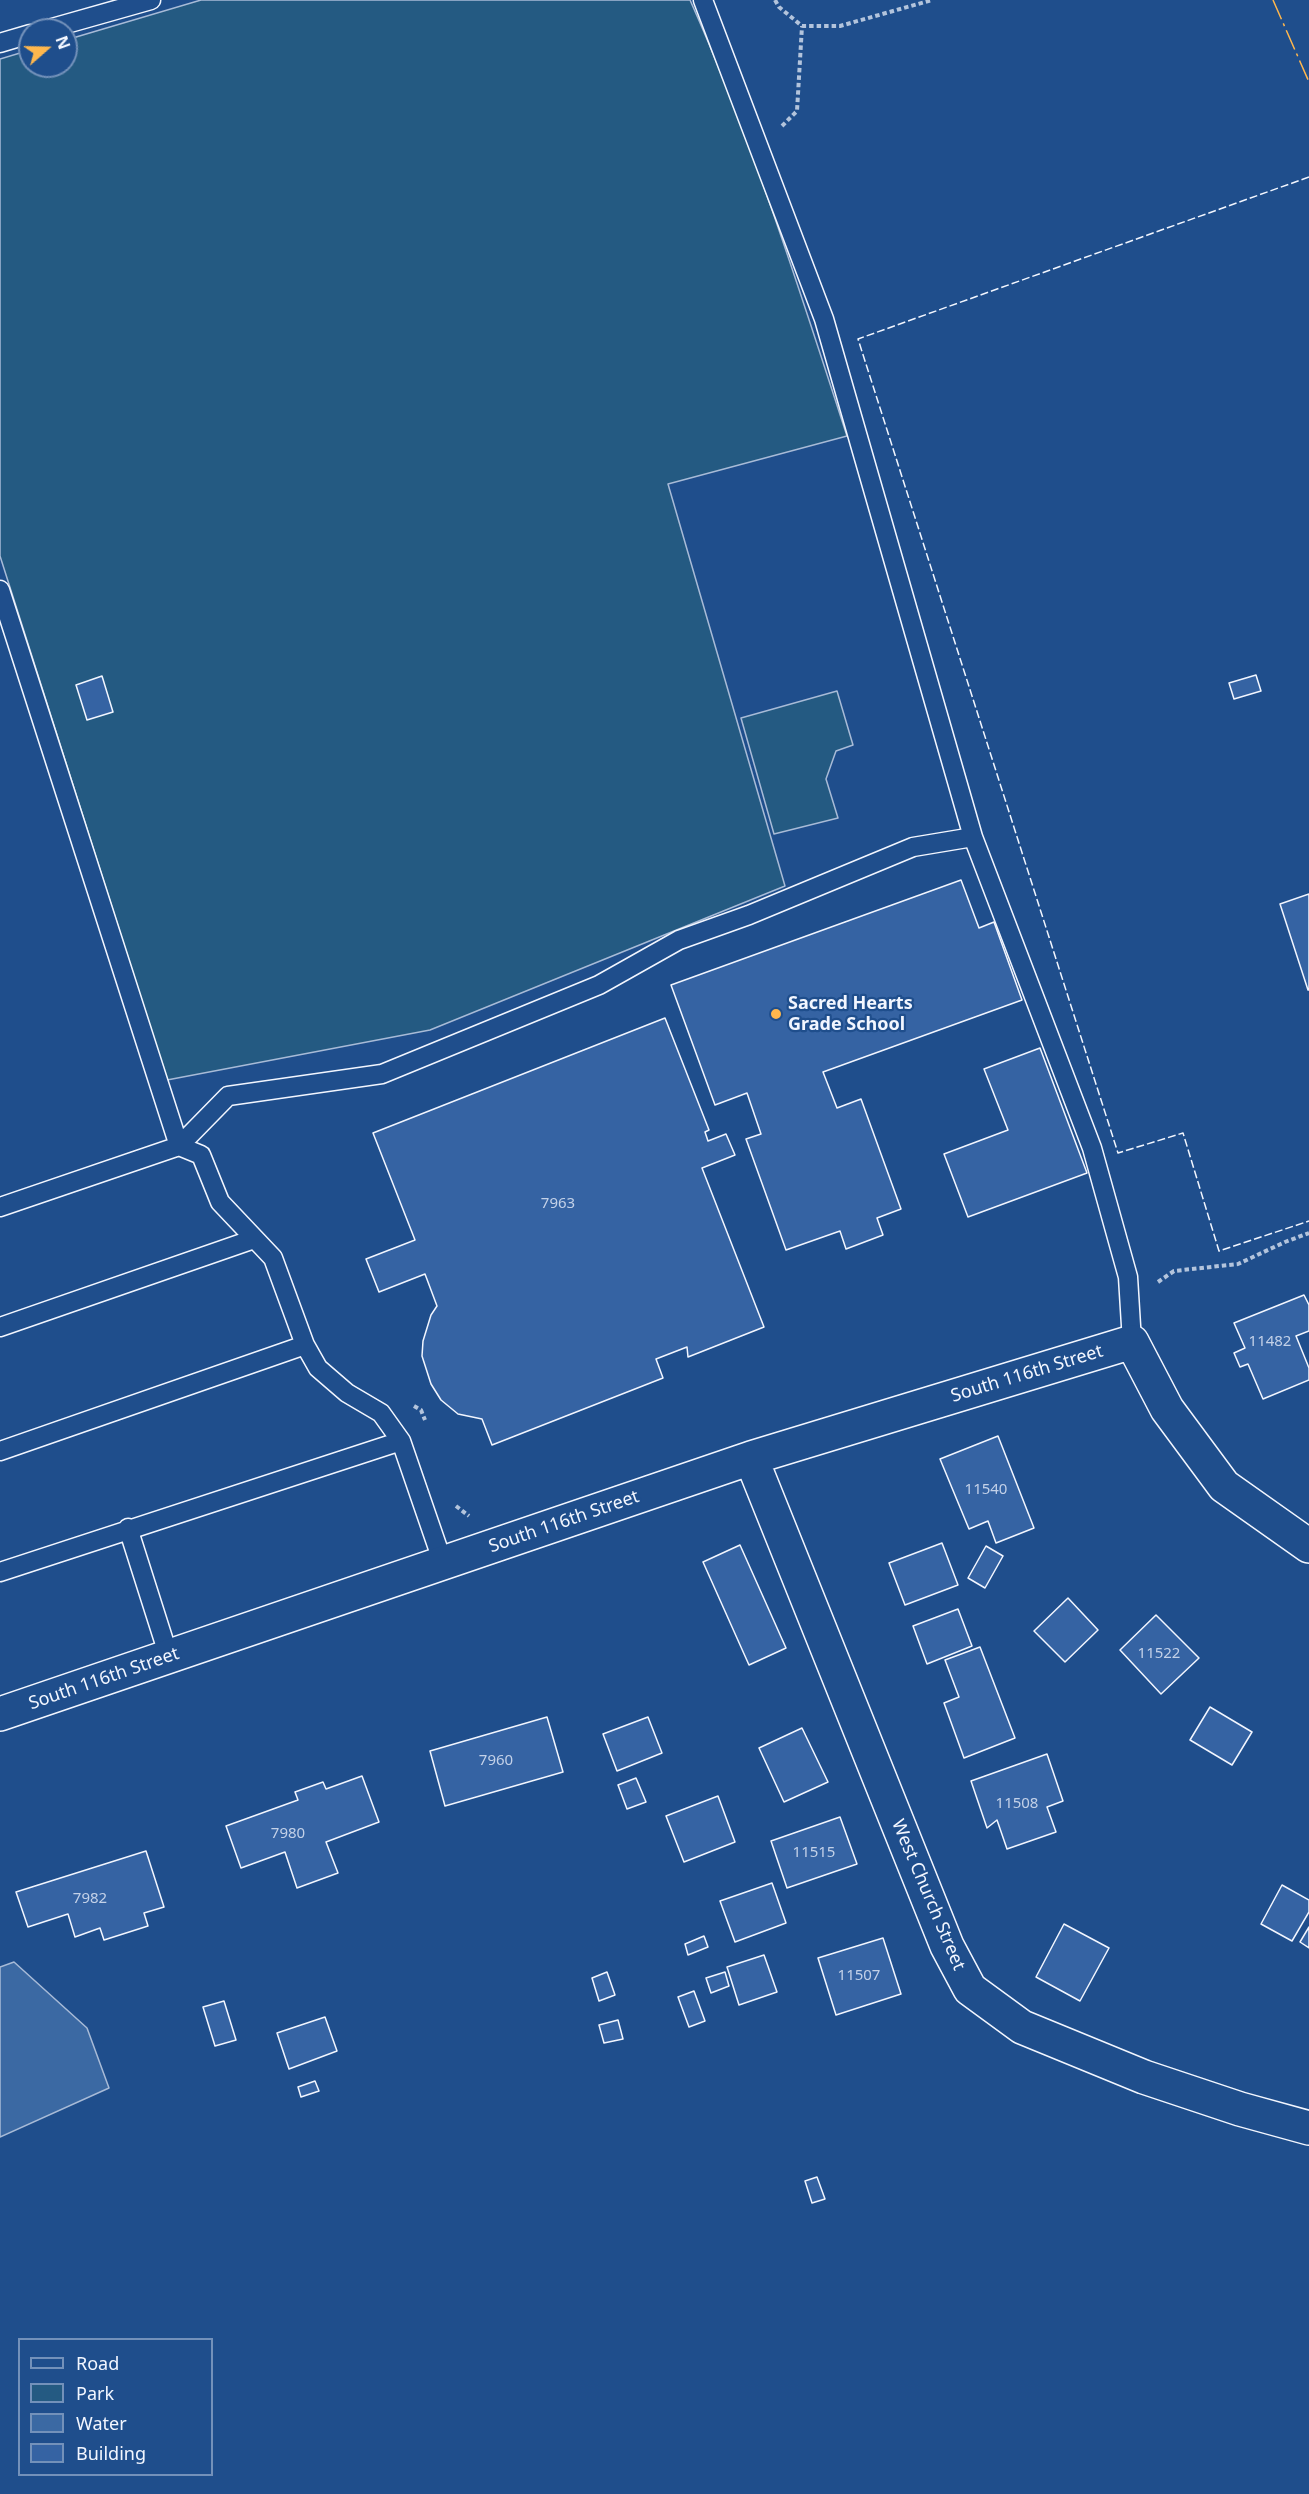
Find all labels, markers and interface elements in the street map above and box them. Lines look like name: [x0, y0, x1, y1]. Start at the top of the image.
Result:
north arrow: [18, 18, 78, 78]
text: N: [50, 33, 76, 52]
place label: Sacred Hearts Grade School: [788, 993, 913, 1036]
marker: Sacred Hearts Grade School: [769, 1007, 783, 1021]
house number: 7963: [541, 1195, 575, 1213]
house number: 11482: [1249, 1333, 1291, 1351]
street label: South 116th Street: [948, 1341, 1106, 1407]
house number: 11540: [965, 1481, 1007, 1499]
street label: South 116th Street: [486, 1486, 642, 1558]
street label: South 116th Street: [26, 1643, 182, 1715]
house number: 11522: [1138, 1645, 1180, 1663]
house number: 7960: [479, 1752, 513, 1770]
house number: 11508: [996, 1795, 1038, 1813]
street label: West Church Street: [886, 1816, 970, 1974]
house number: 7980: [271, 1825, 305, 1843]
house number: 11515: [793, 1844, 835, 1862]
house number: 7982: [73, 1890, 107, 1908]
house number: 11507: [838, 1967, 880, 1985]
legend: [18, 2338, 213, 2476]
text: Road: [76, 2351, 119, 2375]
text: Park: [76, 2381, 114, 2405]
text: Water: [76, 2411, 127, 2435]
text: Building: [76, 2441, 146, 2465]

